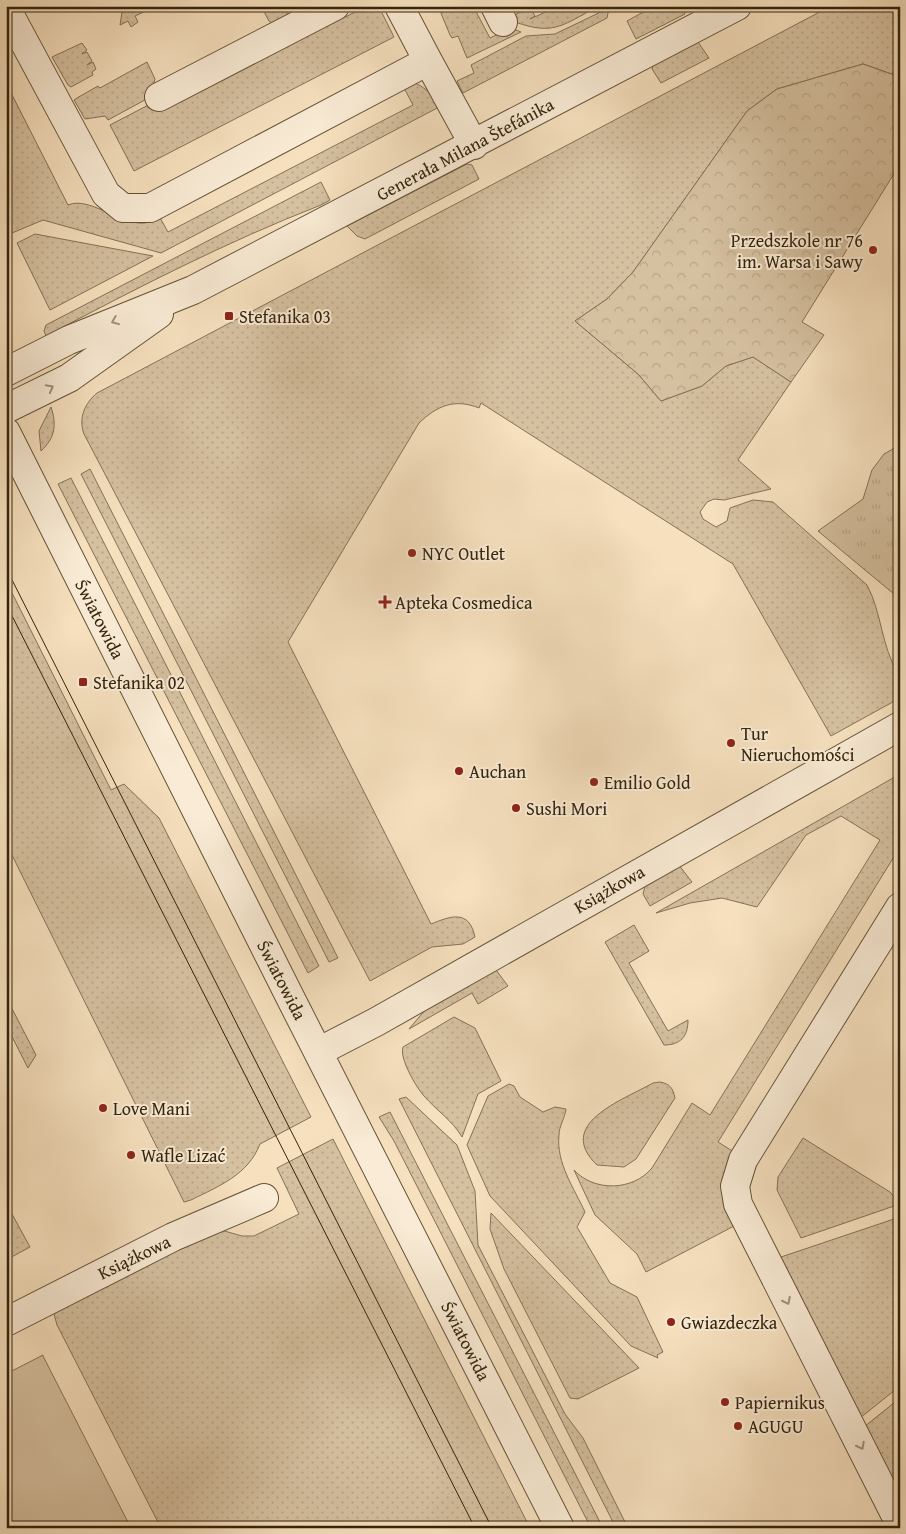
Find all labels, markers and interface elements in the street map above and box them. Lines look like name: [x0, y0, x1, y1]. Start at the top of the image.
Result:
street label: Generała Milana Štefánika: [371, 90, 559, 207]
place label: Przedszkole nr 76 im. Warsa i Sawy: [731, 227, 863, 275]
marker: Przedszkole nr 76 im. Warsa i Sawy: [867, 244, 879, 256]
place label: Stefanika 03: [239, 303, 331, 330]
marker: Stefanika 03: [223, 310, 235, 322]
one-way arrow: [111, 315, 120, 325]
one-way arrow: [45, 384, 54, 394]
place label: NYC Outlet: [422, 540, 506, 567]
marker: NYC Outlet: [406, 547, 418, 559]
street label: Światowida: [68, 574, 132, 664]
place label: Apteka Cosmedica: [395, 589, 533, 616]
marker: Apteka Cosmedica: [379, 596, 391, 608]
place label: Stefanika 02: [93, 669, 185, 696]
marker: Stefanika 02: [77, 676, 89, 688]
place label: Tur Nieruchomości: [741, 720, 855, 768]
marker: Tur Nieruchomości: [725, 737, 737, 749]
place label: Auchan: [469, 758, 526, 785]
marker: Auchan: [453, 765, 465, 777]
place label: Emilio Gold: [604, 769, 691, 796]
marker: Emilio Gold: [588, 776, 600, 788]
place label: Sushi Mori: [526, 795, 607, 822]
marker: Sushi Mori: [510, 802, 522, 814]
street label: Książkowa: [568, 858, 650, 920]
street label: Światowida: [250, 935, 314, 1025]
place label: Love Mani: [113, 1095, 190, 1122]
marker: Love Mani: [97, 1102, 109, 1114]
place label: Wafle Lizać: [141, 1142, 226, 1169]
marker: Wafle Lizać: [125, 1149, 137, 1161]
street label: Książkowa: [93, 1228, 175, 1286]
street label: Światowida: [434, 1296, 498, 1386]
one-way arrow: [781, 1296, 791, 1305]
place label: Gwiazdeczka: [681, 1309, 778, 1336]
marker: Gwiazdeczka: [665, 1316, 677, 1328]
place label: Papiernikus: [735, 1389, 825, 1416]
marker: Papiernikus: [719, 1396, 731, 1408]
place label: AGUGU: [748, 1413, 804, 1440]
marker: AGUGU: [732, 1420, 744, 1432]
one-way arrow: [855, 1441, 865, 1450]

